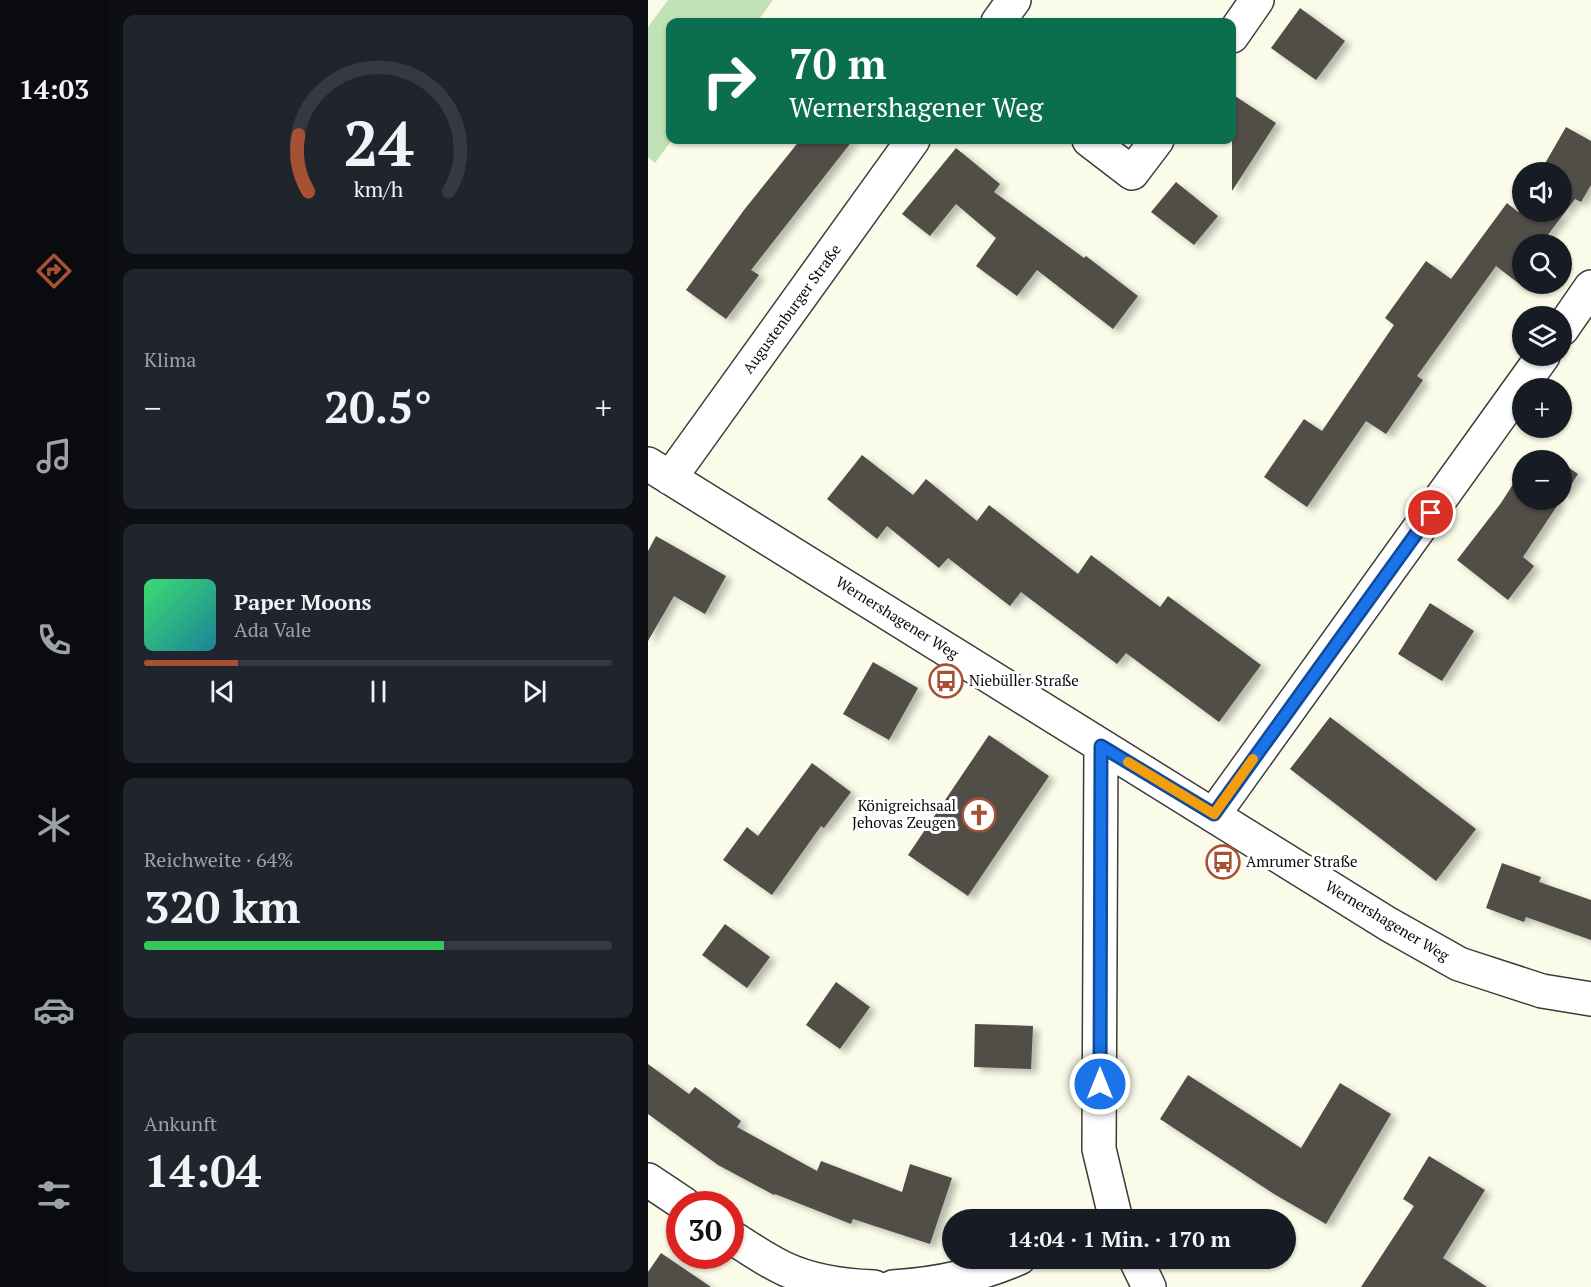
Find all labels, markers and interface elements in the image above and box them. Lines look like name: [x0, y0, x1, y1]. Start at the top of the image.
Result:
text: 70 m: [789, 35, 887, 91]
icon: right: [690, 42, 768, 120]
text: 14:03: [19, 71, 89, 107]
text: Wernershagener Weg: [789, 89, 1043, 125]
text: 24: [343, 101, 413, 184]
map controls: [1512, 162, 1572, 510]
button: sound: [1512, 162, 1572, 222]
text: km/h: [353, 175, 403, 203]
button: search: [1512, 234, 1572, 294]
street label: Augustenburger Straße: [737, 240, 845, 377]
icon: directions: [33, 250, 75, 292]
button: layers: [1512, 306, 1572, 366]
text: Klima: [144, 346, 196, 373]
text: 20.5°: [324, 376, 432, 436]
button: +: [1512, 378, 1572, 438]
text: −: [144, 386, 162, 429]
text: +: [594, 386, 612, 429]
icon: music: [33, 435, 75, 477]
button: −: [1512, 450, 1572, 510]
pin: [1405, 487, 1456, 538]
icon: arrive: [1414, 496, 1447, 529]
street label: Wernershagener Weg: [832, 571, 964, 664]
text: Paper Moons: [234, 587, 372, 616]
text: Ada Vale: [234, 616, 311, 643]
icon: phone: [33, 619, 75, 661]
bus stop icon: Niebüller Straße: [928, 663, 964, 699]
place label: Niebüller Straße: [969, 670, 1079, 690]
icon: previous: [206, 675, 239, 708]
icon: pause: [362, 675, 395, 708]
icon: next: [518, 675, 551, 708]
place label: Königreichsaal Jehovas Zeugen: [852, 795, 956, 832]
church icon: Königreichsaal Jehovas Zeugen: [961, 797, 997, 833]
icon: climate: [33, 804, 75, 846]
bus stop icon: Amrumer Straße: [1205, 844, 1241, 880]
text: Reichweite · 64%: [144, 846, 293, 873]
place label: Amrumer Straße: [1246, 851, 1358, 871]
street label: Wernershagener Weg: [1322, 875, 1454, 966]
text: 320 km: [144, 876, 300, 936]
icon: car: [33, 989, 75, 1031]
position arrow: [1068, 1052, 1132, 1116]
text: Ankunft: [144, 1110, 217, 1137]
text: 14:04: [144, 1140, 261, 1200]
icon: filters: [33, 1174, 75, 1216]
speed limit sign: 30: [666, 1191, 744, 1269]
text: 14:04 · 1 Min. · 170 m: [1007, 1224, 1231, 1253]

